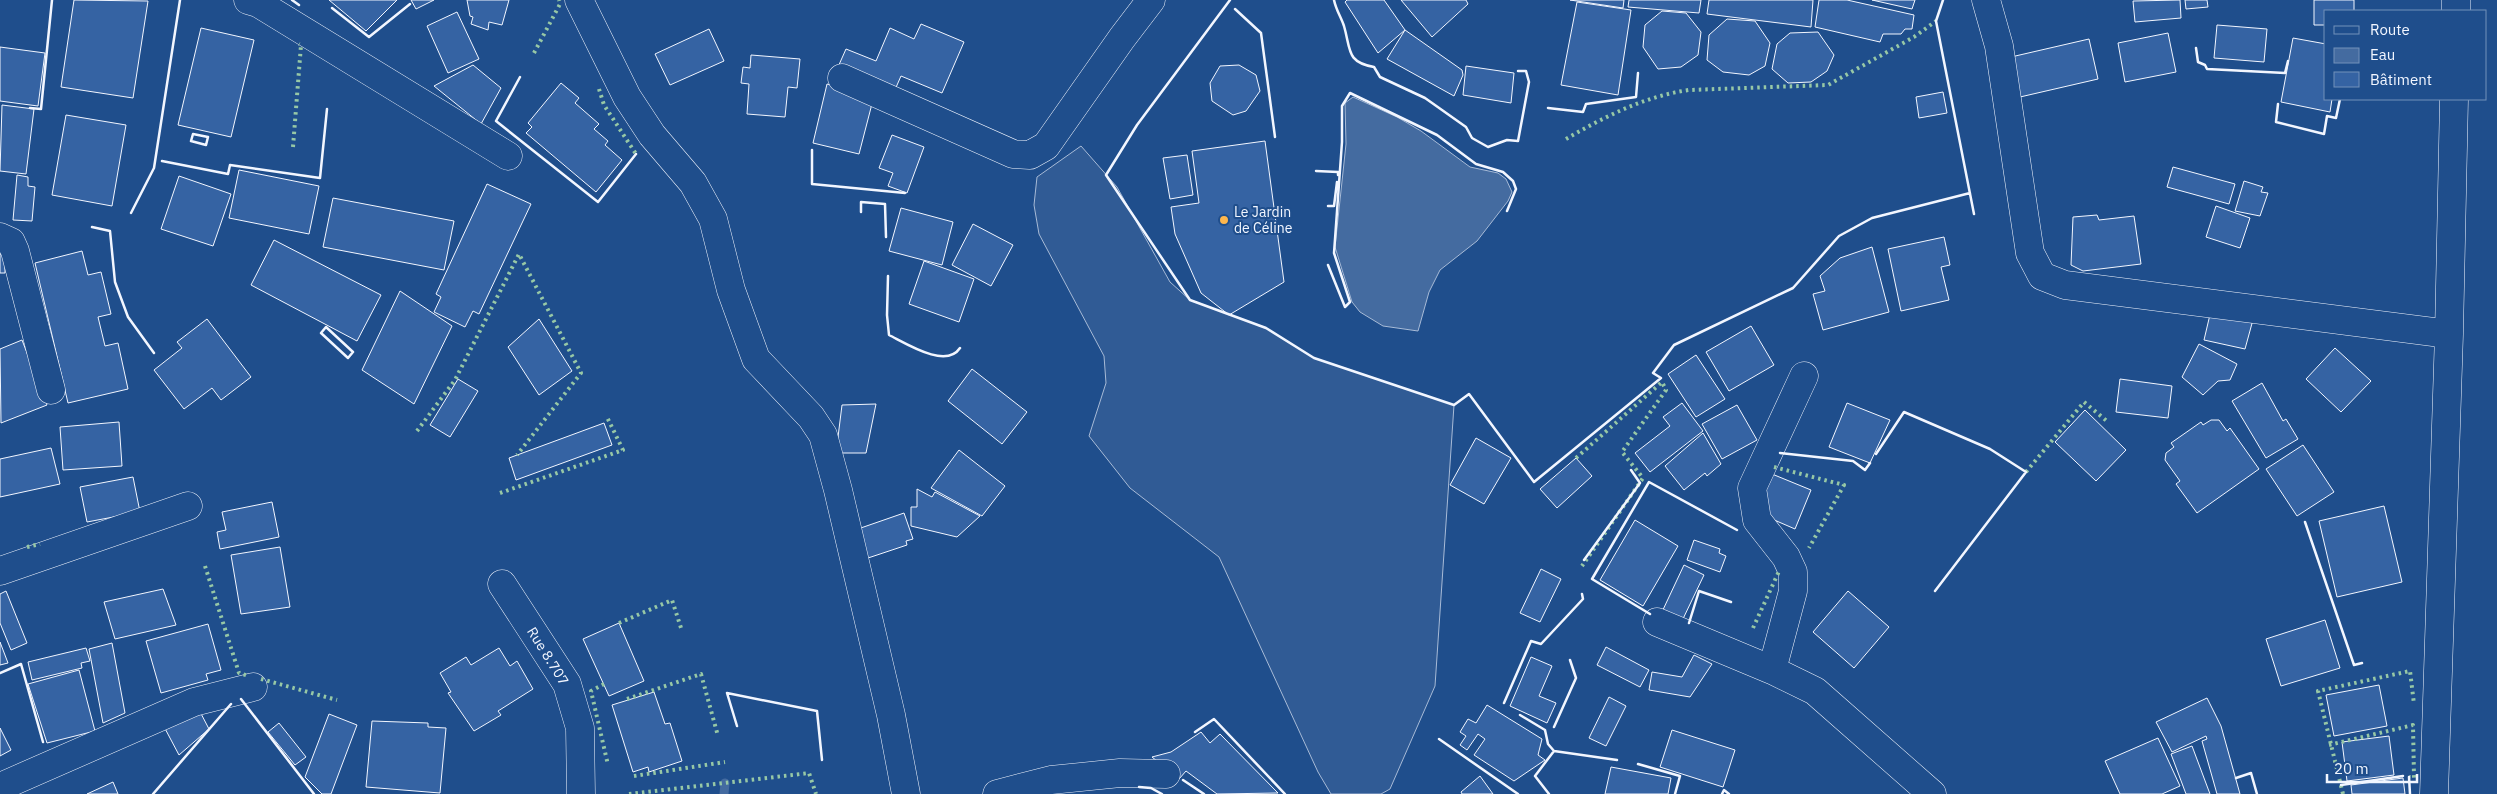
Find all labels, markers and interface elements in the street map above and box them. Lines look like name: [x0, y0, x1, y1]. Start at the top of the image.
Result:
legend: [2324, 10, 2487, 100]
text: Route: [2370, 20, 2410, 39]
text: Eau: [2370, 45, 2395, 64]
text: Bâtiment: [2370, 70, 2432, 89]
place label: Le Jardin de Céline: [1234, 203, 1293, 237]
marker: Le Jardin de Céline: [1218, 214, 1230, 226]
street label: Rue 8.707: [523, 624, 573, 688]
scale bar: [2327, 752, 2417, 784]
text: 20 m: [2334, 759, 2369, 778]

